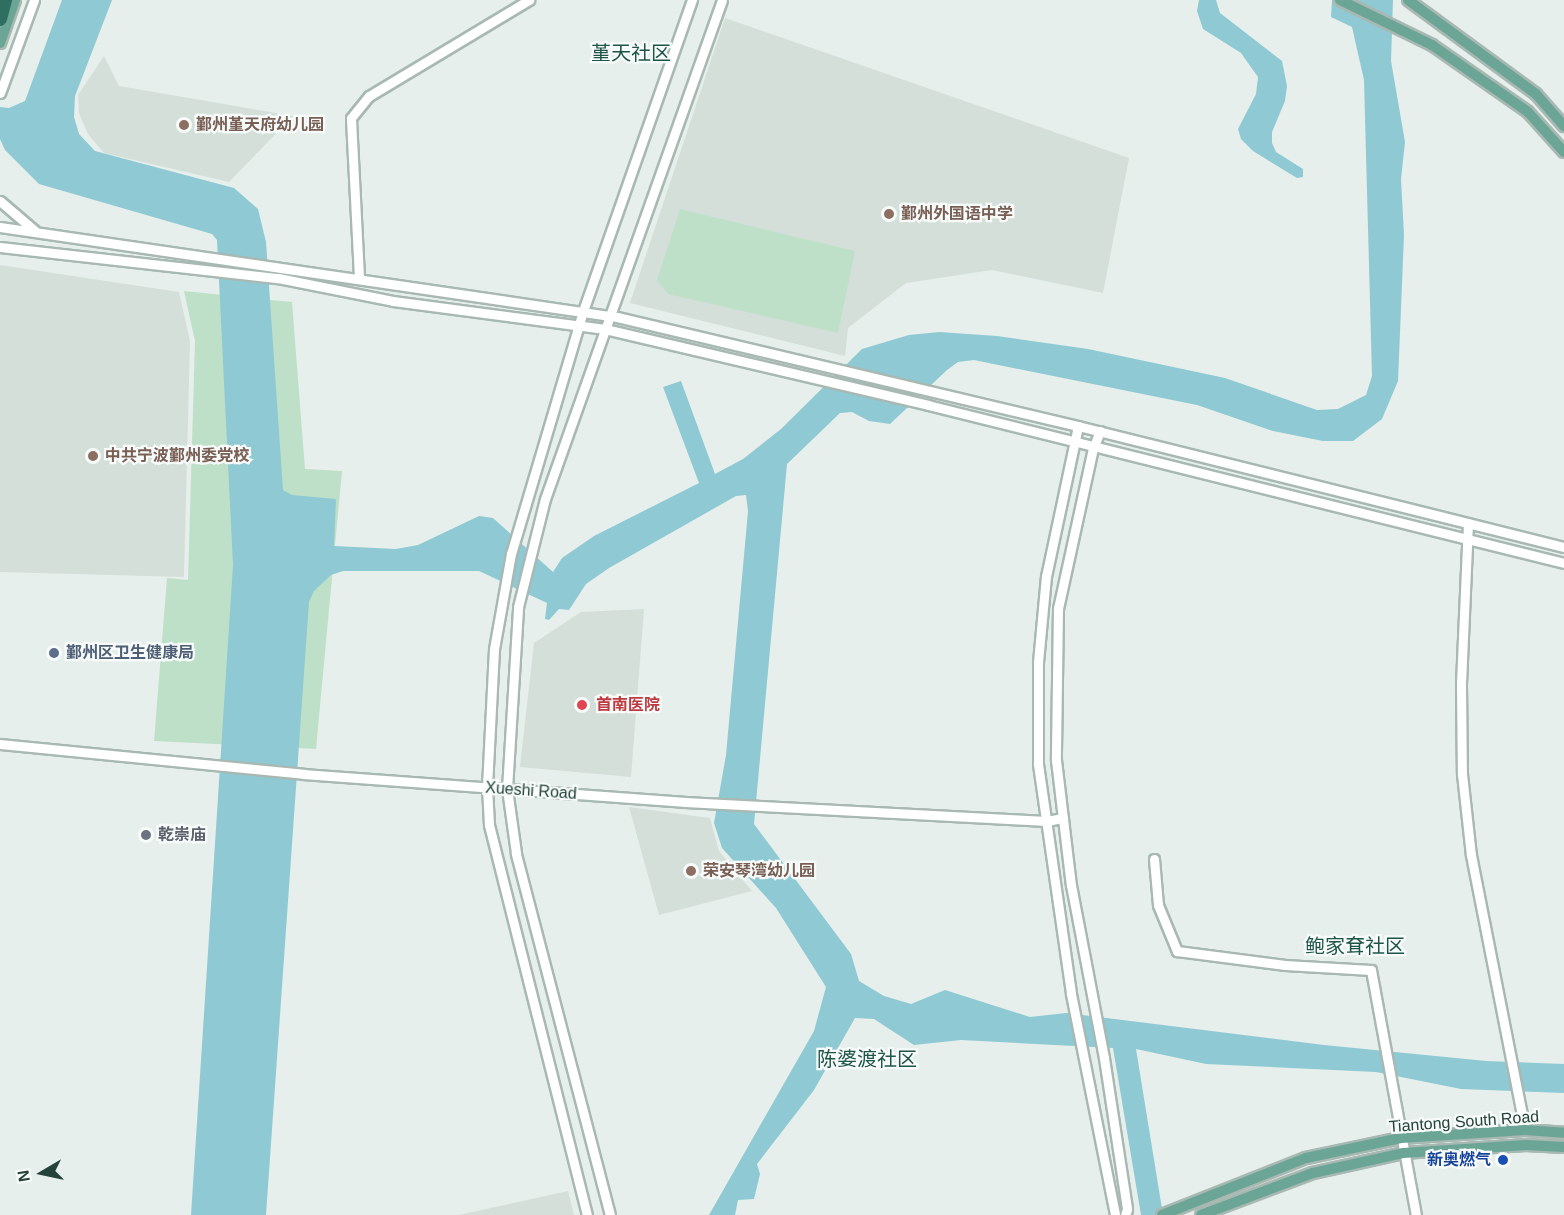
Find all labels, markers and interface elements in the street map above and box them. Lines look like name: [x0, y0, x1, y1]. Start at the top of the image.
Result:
district label: 堇天社区: [591, 41, 671, 65]
place label: 鄞州堇天府幼儿园: [196, 115, 324, 135]
marker: 鄞州堇天府幼儿园: [177, 118, 191, 132]
place label: 鄞州外国语中学: [901, 204, 1013, 224]
marker: 鄞州外国语中学: [882, 207, 896, 221]
place label: 中共宁波鄞州委党校: [105, 446, 249, 466]
marker: 中共宁波鄞州委党校: [86, 449, 100, 463]
place label: 鄞州区卫生健康局: [66, 643, 194, 663]
marker: 鄞州区卫生健康局: [47, 646, 61, 660]
place label: 首南医院: [596, 695, 660, 715]
marker: 首南医院: [573, 696, 591, 714]
street label: Xueshi Road: [485, 778, 577, 804]
place label: 乾崇庙: [158, 825, 206, 845]
marker: 乾崇庙: [139, 828, 153, 842]
place label: 荣安琴湾幼儿园: [703, 861, 815, 881]
marker: 荣安琴湾幼儿园: [684, 864, 698, 878]
district label: 鲍家耷社区: [1305, 934, 1405, 958]
district label: 陈婆渡社区: [817, 1047, 917, 1071]
street label: Tiantong South Road: [1388, 1107, 1540, 1137]
north arrow: [12, 1143, 72, 1203]
place label: 新奥燃气: [1427, 1150, 1491, 1170]
marker: 新奥燃气: [1496, 1153, 1510, 1167]
text: N: [14, 1169, 33, 1183]

